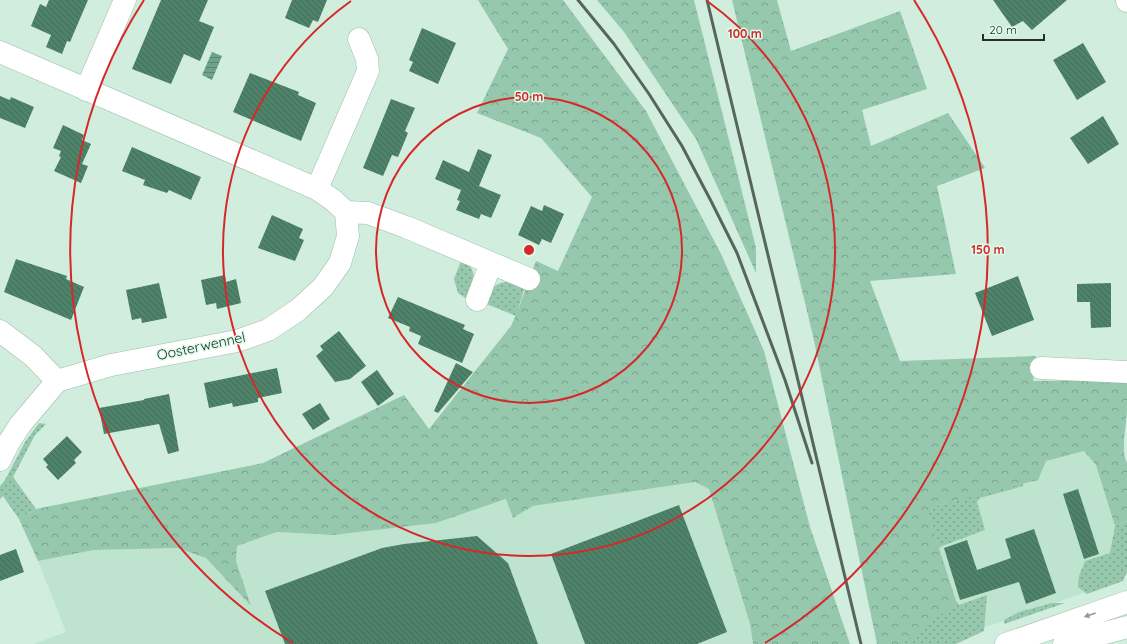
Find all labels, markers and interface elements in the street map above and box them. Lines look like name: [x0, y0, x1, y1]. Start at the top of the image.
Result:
scale bar: [983, 16, 1044, 42]
text: 20 m: [989, 22, 1017, 37]
text: 100 m: [728, 26, 762, 41]
text: 50 m: [515, 89, 543, 104]
text: 150 m: [971, 242, 1005, 257]
centre of rings: [522, 243, 536, 257]
street label: Oosterwennel: [155, 328, 247, 364]
one-way arrow: [1084, 612, 1096, 618]

